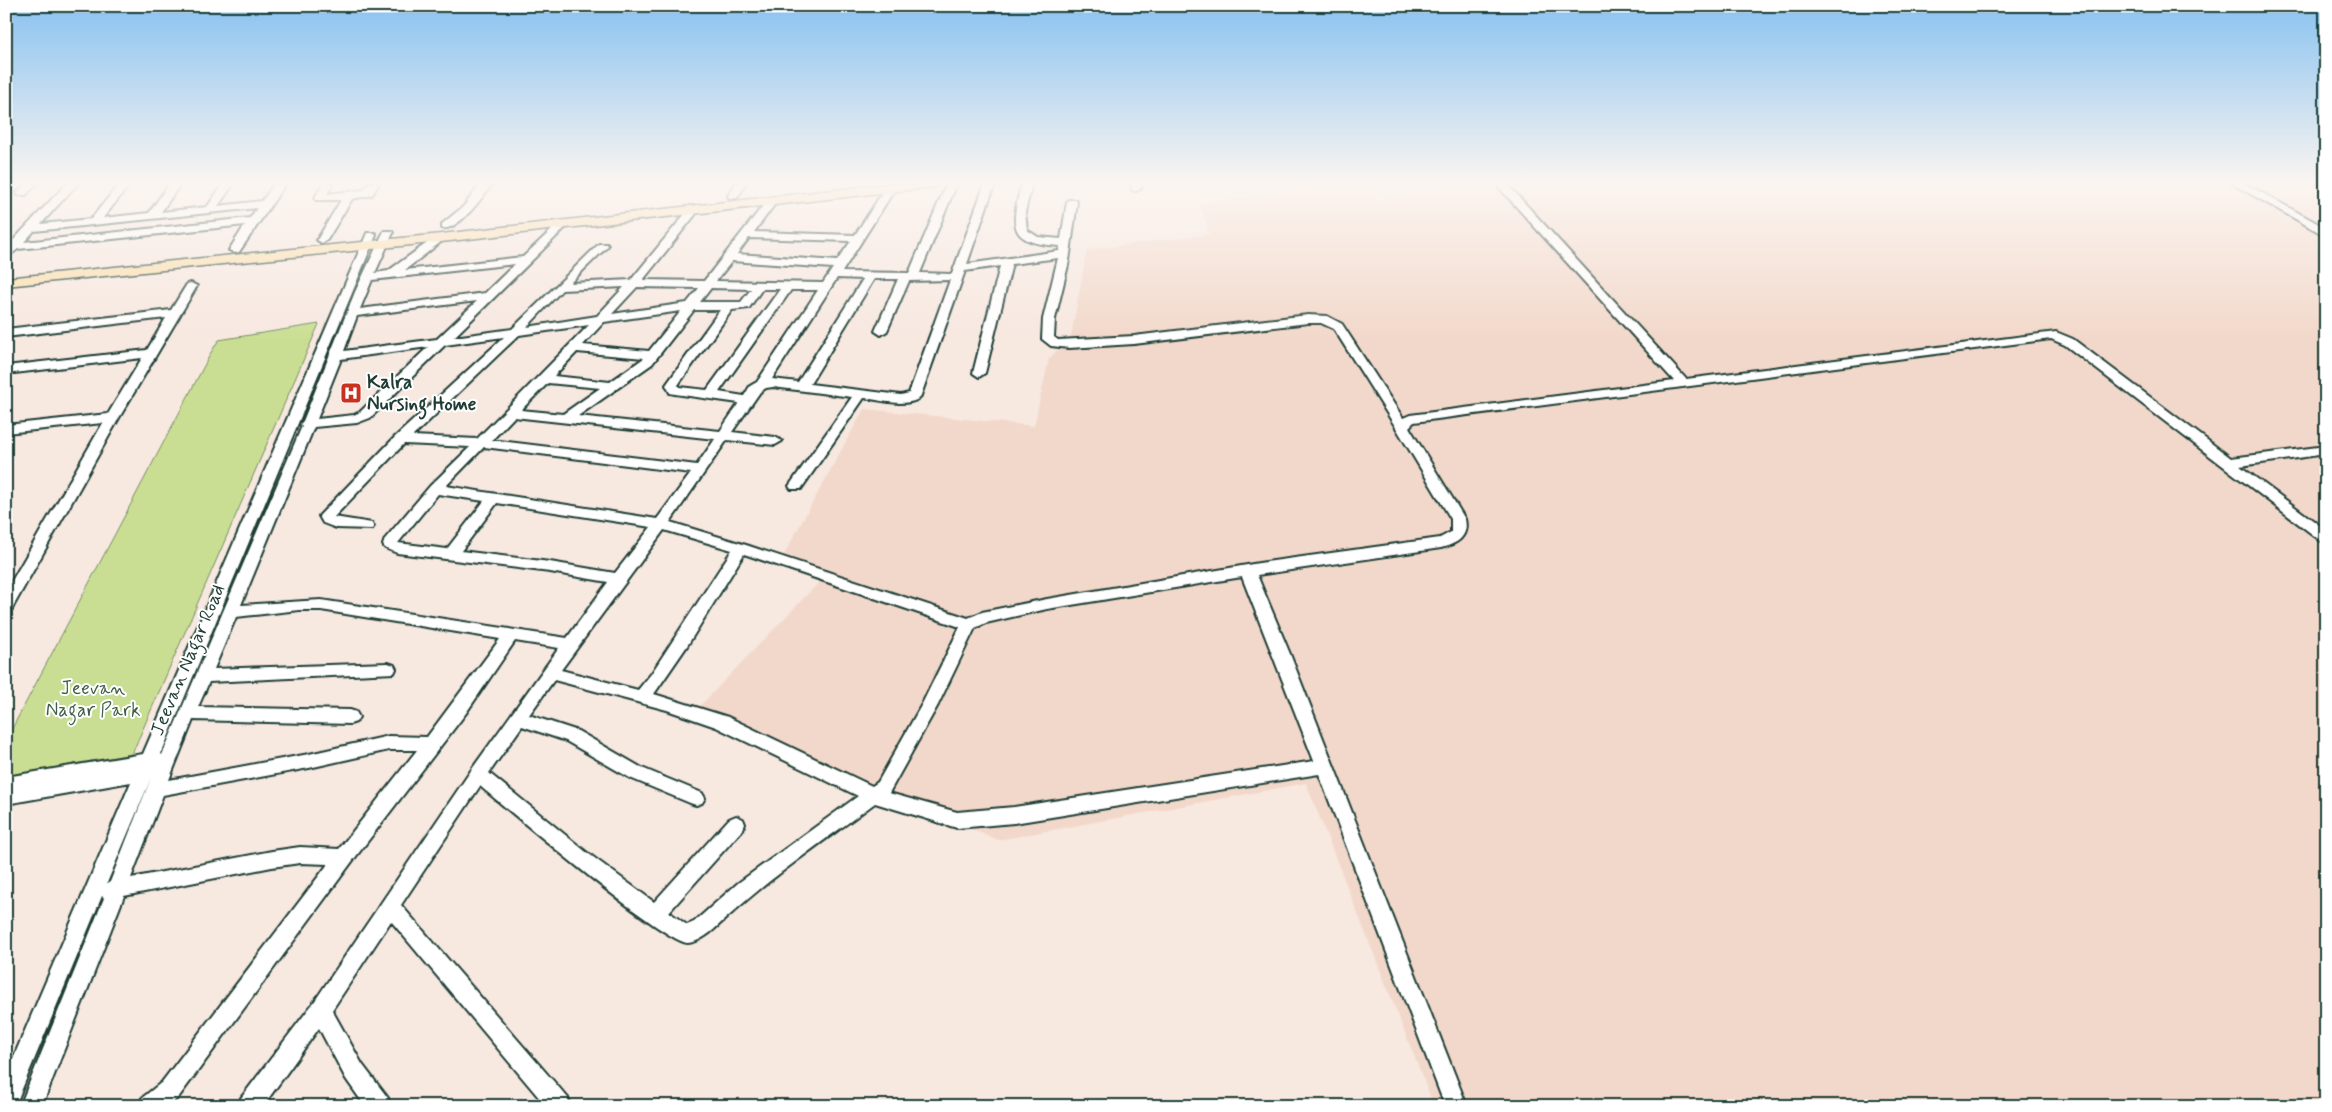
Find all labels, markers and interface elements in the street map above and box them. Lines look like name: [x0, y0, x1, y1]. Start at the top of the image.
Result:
place label: Kalra Nursing Home: [367, 370, 476, 420]
hospital icon: Kalra Nursing Home: [339, 381, 363, 405]
street label: Jeevan Nagar Road: [145, 581, 234, 741]
park label: Jeevan Nagar Park: [46, 676, 140, 726]

